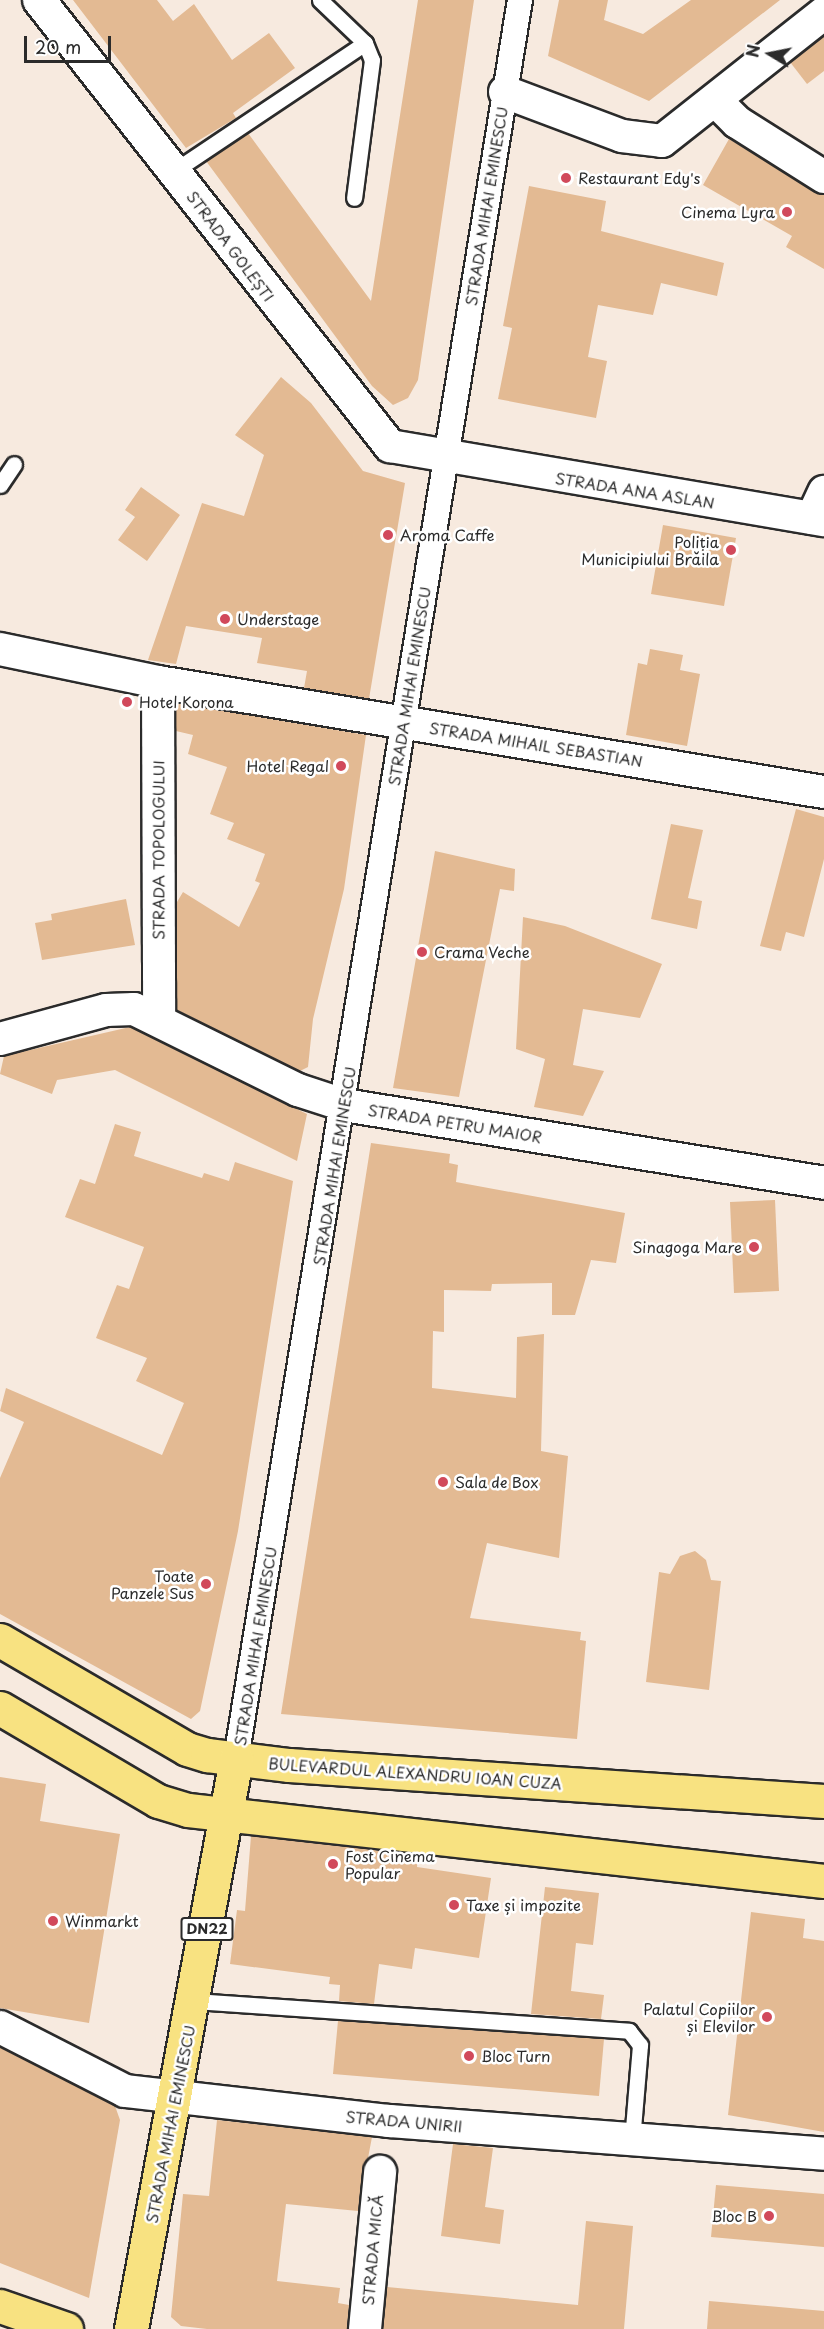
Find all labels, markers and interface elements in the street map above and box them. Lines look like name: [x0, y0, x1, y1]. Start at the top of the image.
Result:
scale bar: [27, 24, 114, 62]
north arrow: [740, 24, 800, 84]
text: 20 m: [35, 33, 81, 60]
text: N: [739, 43, 765, 59]
street label: STRADA MIHAI EMINESCU: [461, 105, 511, 307]
place label: Restaurant Edy's: [578, 169, 699, 187]
marker: Restaurant Edy's: [559, 171, 573, 185]
street label: STRADA GOLEȘTI: [183, 187, 279, 305]
place label: Cinema Lyra: [682, 203, 775, 221]
marker: Cinema Lyra: [780, 205, 794, 219]
street label: STRADA ANA ASLAN: [554, 468, 716, 512]
place label: Aroma Caffe: [400, 526, 495, 544]
marker: Aroma Caffe: [381, 528, 395, 542]
place label: Poliția Municipiului Brăila: [582, 532, 719, 567]
marker: Poliția Municipiului Brăila: [724, 543, 738, 557]
street label: STRADA MIHAI EMINESCU: [384, 585, 434, 787]
place label: Understage: [237, 610, 319, 628]
marker: Understage: [218, 612, 232, 626]
place label: Hotel Korona: [139, 693, 234, 711]
marker: Hotel Korona: [120, 695, 134, 709]
street label: STRADA MIHAIL SEBASTIAN: [427, 718, 645, 770]
place label: Hotel Regal: [246, 757, 329, 775]
marker: Hotel Regal: [334, 759, 348, 773]
street label: STRADA TOPOLOGULUI: [149, 760, 167, 940]
place label: Crama Veche: [434, 943, 531, 961]
marker: Crama Veche: [415, 945, 429, 959]
street label: STRADA MIHAI EMINESCU: [309, 1065, 359, 1267]
street label: STRADA PETRU MAIOR: [365, 1100, 545, 1146]
place label: Sinagoga Mare: [633, 1238, 742, 1256]
marker: Sinagoga Mare: [747, 1240, 761, 1254]
place label: Sala de Box: [455, 1473, 541, 1491]
marker: Sala de Box: [436, 1475, 450, 1489]
street label: STRADA MIHAI EMINESCU: [230, 1545, 280, 1747]
place label: Toate Panzele Sus: [110, 1566, 194, 1601]
marker: Toate Panzele Sus: [199, 1577, 213, 1591]
street label: BULEVARDUL ALEXANDRU IOAN CUZA: [267, 1754, 563, 1792]
place label: Fost Cinema Popular: [345, 1846, 435, 1881]
marker: Fost Cinema Popular: [326, 1857, 340, 1871]
place label: Taxe și impozite: [466, 1896, 581, 1914]
marker: Taxe și impozite: [447, 1898, 461, 1912]
place label: Winmarkt: [65, 1912, 139, 1930]
marker: Winmarkt: [46, 1914, 60, 1928]
road number: DN22: [180, 1918, 234, 1940]
place label: Palatul Copiilor și Elevilor: [643, 1999, 755, 2034]
marker: Palatul Copiilor și Elevilor: [760, 2010, 774, 2024]
street label: STRADA MIHAI EMINESCU: [142, 2023, 198, 2225]
place label: Bloc Turn: [481, 2047, 551, 2065]
marker: Bloc Turn: [462, 2049, 476, 2063]
street label: STRADA UNIRII: [345, 2107, 463, 2135]
street label: STRADA MICĂ: [358, 2194, 386, 2306]
place label: Bloc B: [711, 2207, 757, 2225]
marker: Bloc B: [762, 2209, 776, 2223]

